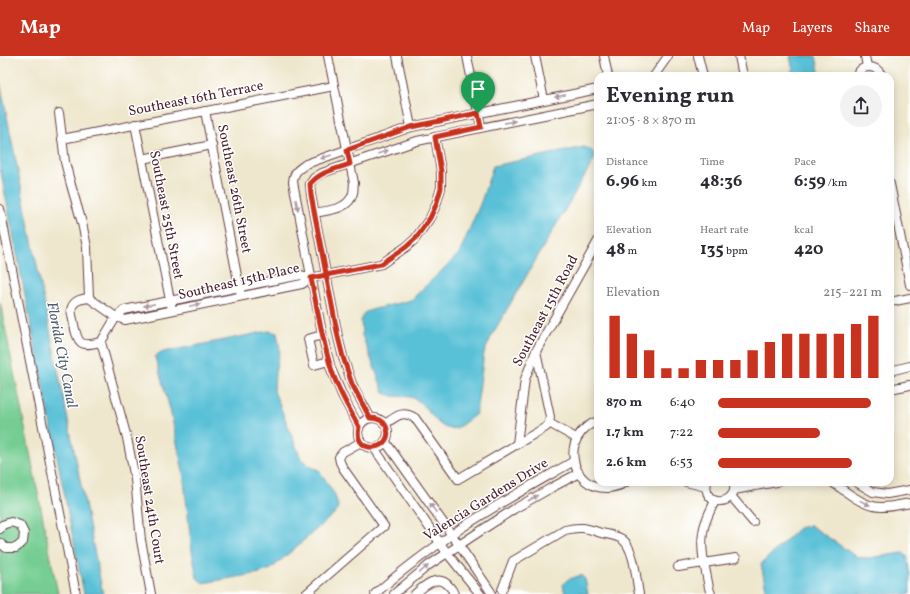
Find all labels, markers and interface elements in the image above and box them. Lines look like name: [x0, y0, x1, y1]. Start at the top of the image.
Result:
text: Map: [20, 15, 61, 41]
text: Map: [742, 19, 770, 38]
text: Layers: [792, 19, 832, 38]
text: Share: [854, 19, 890, 38]
pin: [461, 72, 495, 113]
street label: Southeast 16th Terrace: [127, 77, 266, 121]
icon: arrive: [467, 78, 489, 100]
text: Evening run: [606, 81, 735, 112]
button: share: [840, 85, 882, 127]
one-way arrow: [554, 94, 566, 100]
text: 21:05 · 8 × 870 m: [606, 112, 696, 130]
one-way arrow: [503, 118, 516, 124]
street label: Southeast 26th Street: [212, 123, 256, 255]
street label: Southeast 25th Street: [144, 149, 188, 281]
one-way arrow: [378, 149, 390, 155]
one-way arrow: [320, 154, 332, 160]
text: Distance: [606, 155, 648, 170]
text: Time: [700, 155, 724, 170]
text: Pace: [794, 155, 816, 170]
text: 6.96: [606, 170, 639, 193]
text: 48:36: [700, 170, 742, 193]
text: 6:59: [794, 170, 826, 193]
text: km: [639, 176, 657, 191]
text: /km: [826, 176, 848, 191]
one-way arrow: [294, 199, 300, 211]
text: Elevation: [606, 223, 652, 238]
text: Heart rate: [700, 223, 749, 238]
text: kcal: [794, 223, 814, 238]
text: 48: [606, 238, 625, 261]
text: 135: [700, 238, 724, 261]
text: 420: [794, 238, 824, 261]
text: m: [625, 244, 637, 259]
text: bpm: [724, 244, 748, 259]
street label: Southeast 15th Road: [509, 252, 583, 370]
street label: Southeast 15th Place: [176, 259, 302, 305]
text: Elevation: [606, 284, 660, 302]
text: 215–221 m: [823, 284, 882, 302]
water label: Florida City Canal: [40, 300, 82, 410]
one-way arrow: [143, 302, 156, 308]
one-way arrow: [189, 302, 201, 308]
text: 870 m: [606, 394, 642, 412]
text: 6:40: [670, 394, 695, 412]
text: 1.7 km: [606, 424, 644, 442]
text: 7:22: [670, 424, 693, 442]
street label: Southeast 24th Court: [129, 434, 169, 566]
street label: Valencia Gardens Drive: [420, 454, 552, 546]
text: 2.6 km: [606, 454, 647, 472]
text: 6:53: [670, 454, 693, 472]
one-way arrow: [527, 495, 539, 502]
one-way arrow: [859, 500, 871, 506]
one-way arrow: [429, 503, 437, 513]
one-way arrow: [419, 565, 429, 574]

